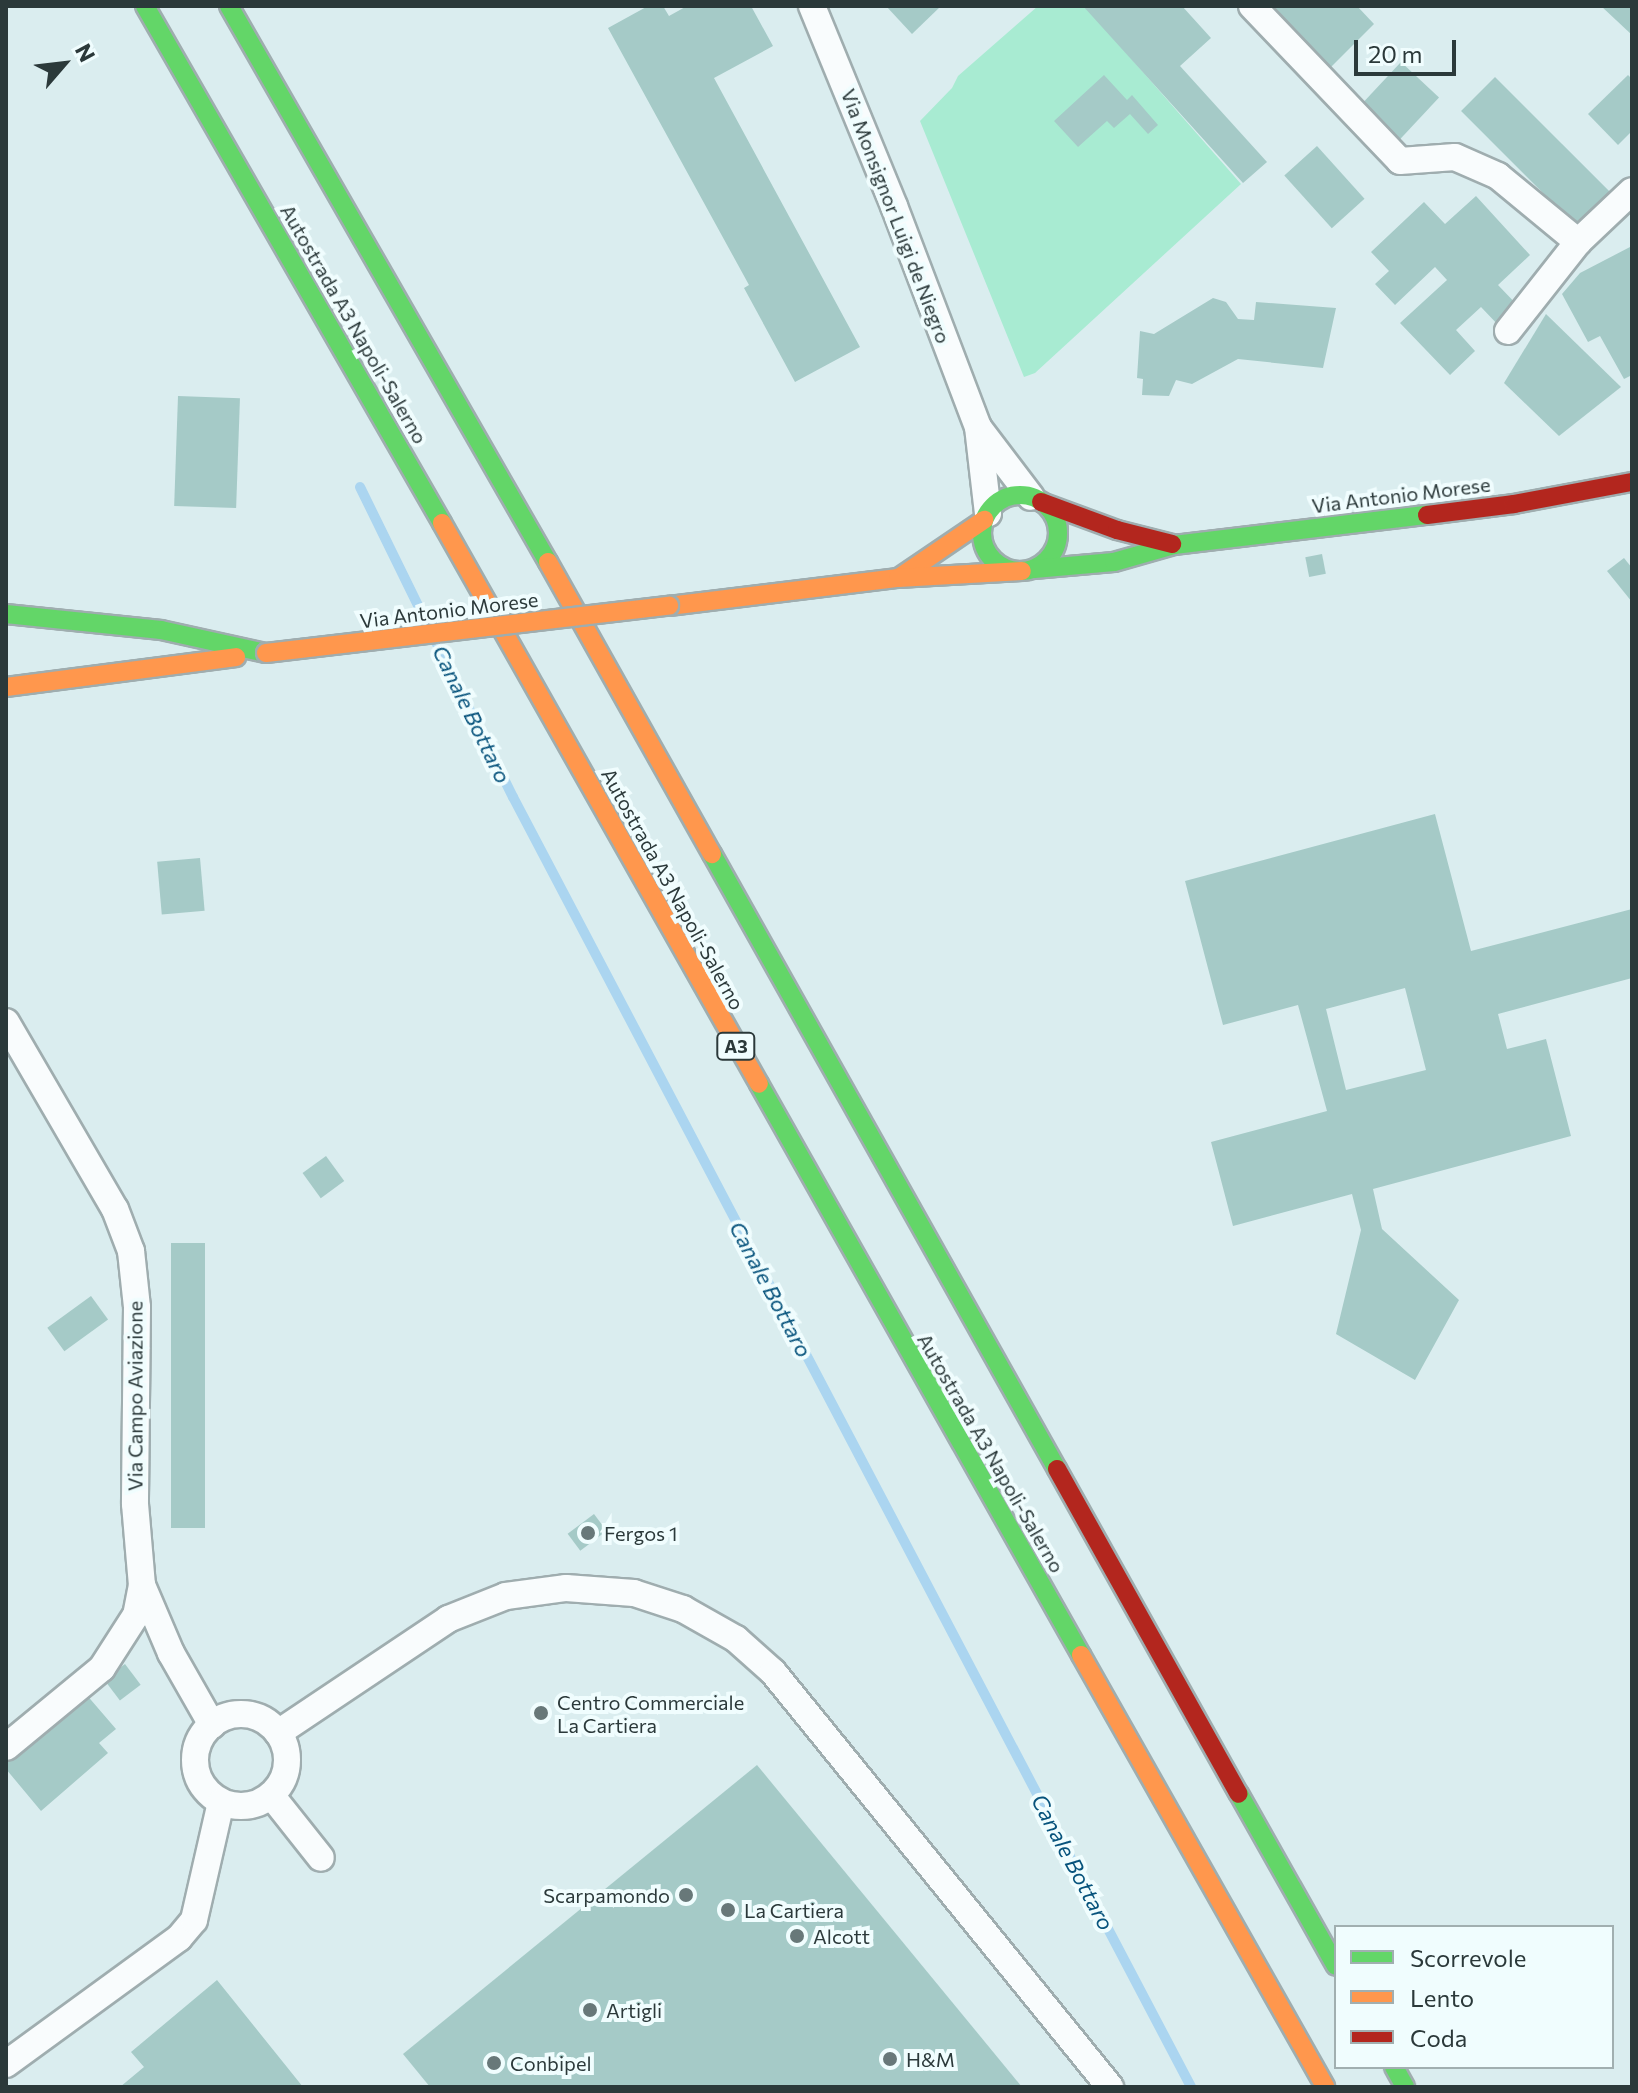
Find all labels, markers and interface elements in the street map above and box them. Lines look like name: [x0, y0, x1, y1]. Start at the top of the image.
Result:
north arrow: [24, 24, 104, 104]
scale bar: [1358, 24, 1460, 74]
text: N: [70, 39, 101, 66]
text: 20 m: [1368, 39, 1422, 68]
street label: Via Monsignor Luigi de Niegro: [836, 85, 956, 347]
street label: Autostrada A3 Napoli-Salerno: [276, 200, 432, 448]
street label: Via Antonio Morese: [1310, 472, 1492, 518]
street label: Via Antonio Morese: [358, 587, 540, 633]
water label: Canale Bottaro: [427, 641, 517, 787]
street label: Autostrada A3 Napoli-Salerno: [597, 764, 749, 1014]
road number: A3: [716, 1032, 756, 1060]
water label: Canale Bottaro: [724, 1217, 818, 1361]
street label: Via Campo Aviazione: [123, 1301, 147, 1491]
street label: Autostrada A3 Napoli-Salerno: [913, 1329, 1069, 1577]
place label: Fergos 1: [604, 1521, 677, 1545]
marker: Fergos 1: [579, 1524, 597, 1542]
place label: Centro Commerciale La Cartiera: [557, 1690, 744, 1737]
marker: Centro Commerciale La Cartiera: [532, 1704, 550, 1722]
water label: Canale Bottaro: [1026, 1790, 1120, 1934]
place label: Scarpamondo: [543, 1883, 670, 1907]
marker: Scarpamondo: [677, 1886, 695, 1904]
place label: La Cartiera: [744, 1898, 844, 1922]
marker: La Cartiera: [719, 1901, 737, 1919]
place label: Alcott: [813, 1924, 870, 1948]
legend: [1334, 1925, 1614, 2069]
marker: Alcott: [788, 1927, 806, 1945]
text: Scorrevole: [1410, 1943, 1526, 1972]
text: Lento: [1410, 1983, 1474, 2012]
place label: Artigli: [606, 1998, 662, 2022]
marker: Artigli: [581, 2001, 599, 2019]
text: Coda: [1410, 2023, 1467, 2052]
place label: H&M: [906, 2047, 955, 2071]
marker: H&M: [881, 2050, 899, 2068]
place label: Conbipel: [510, 2051, 592, 2075]
marker: Conbipel: [485, 2054, 503, 2072]

